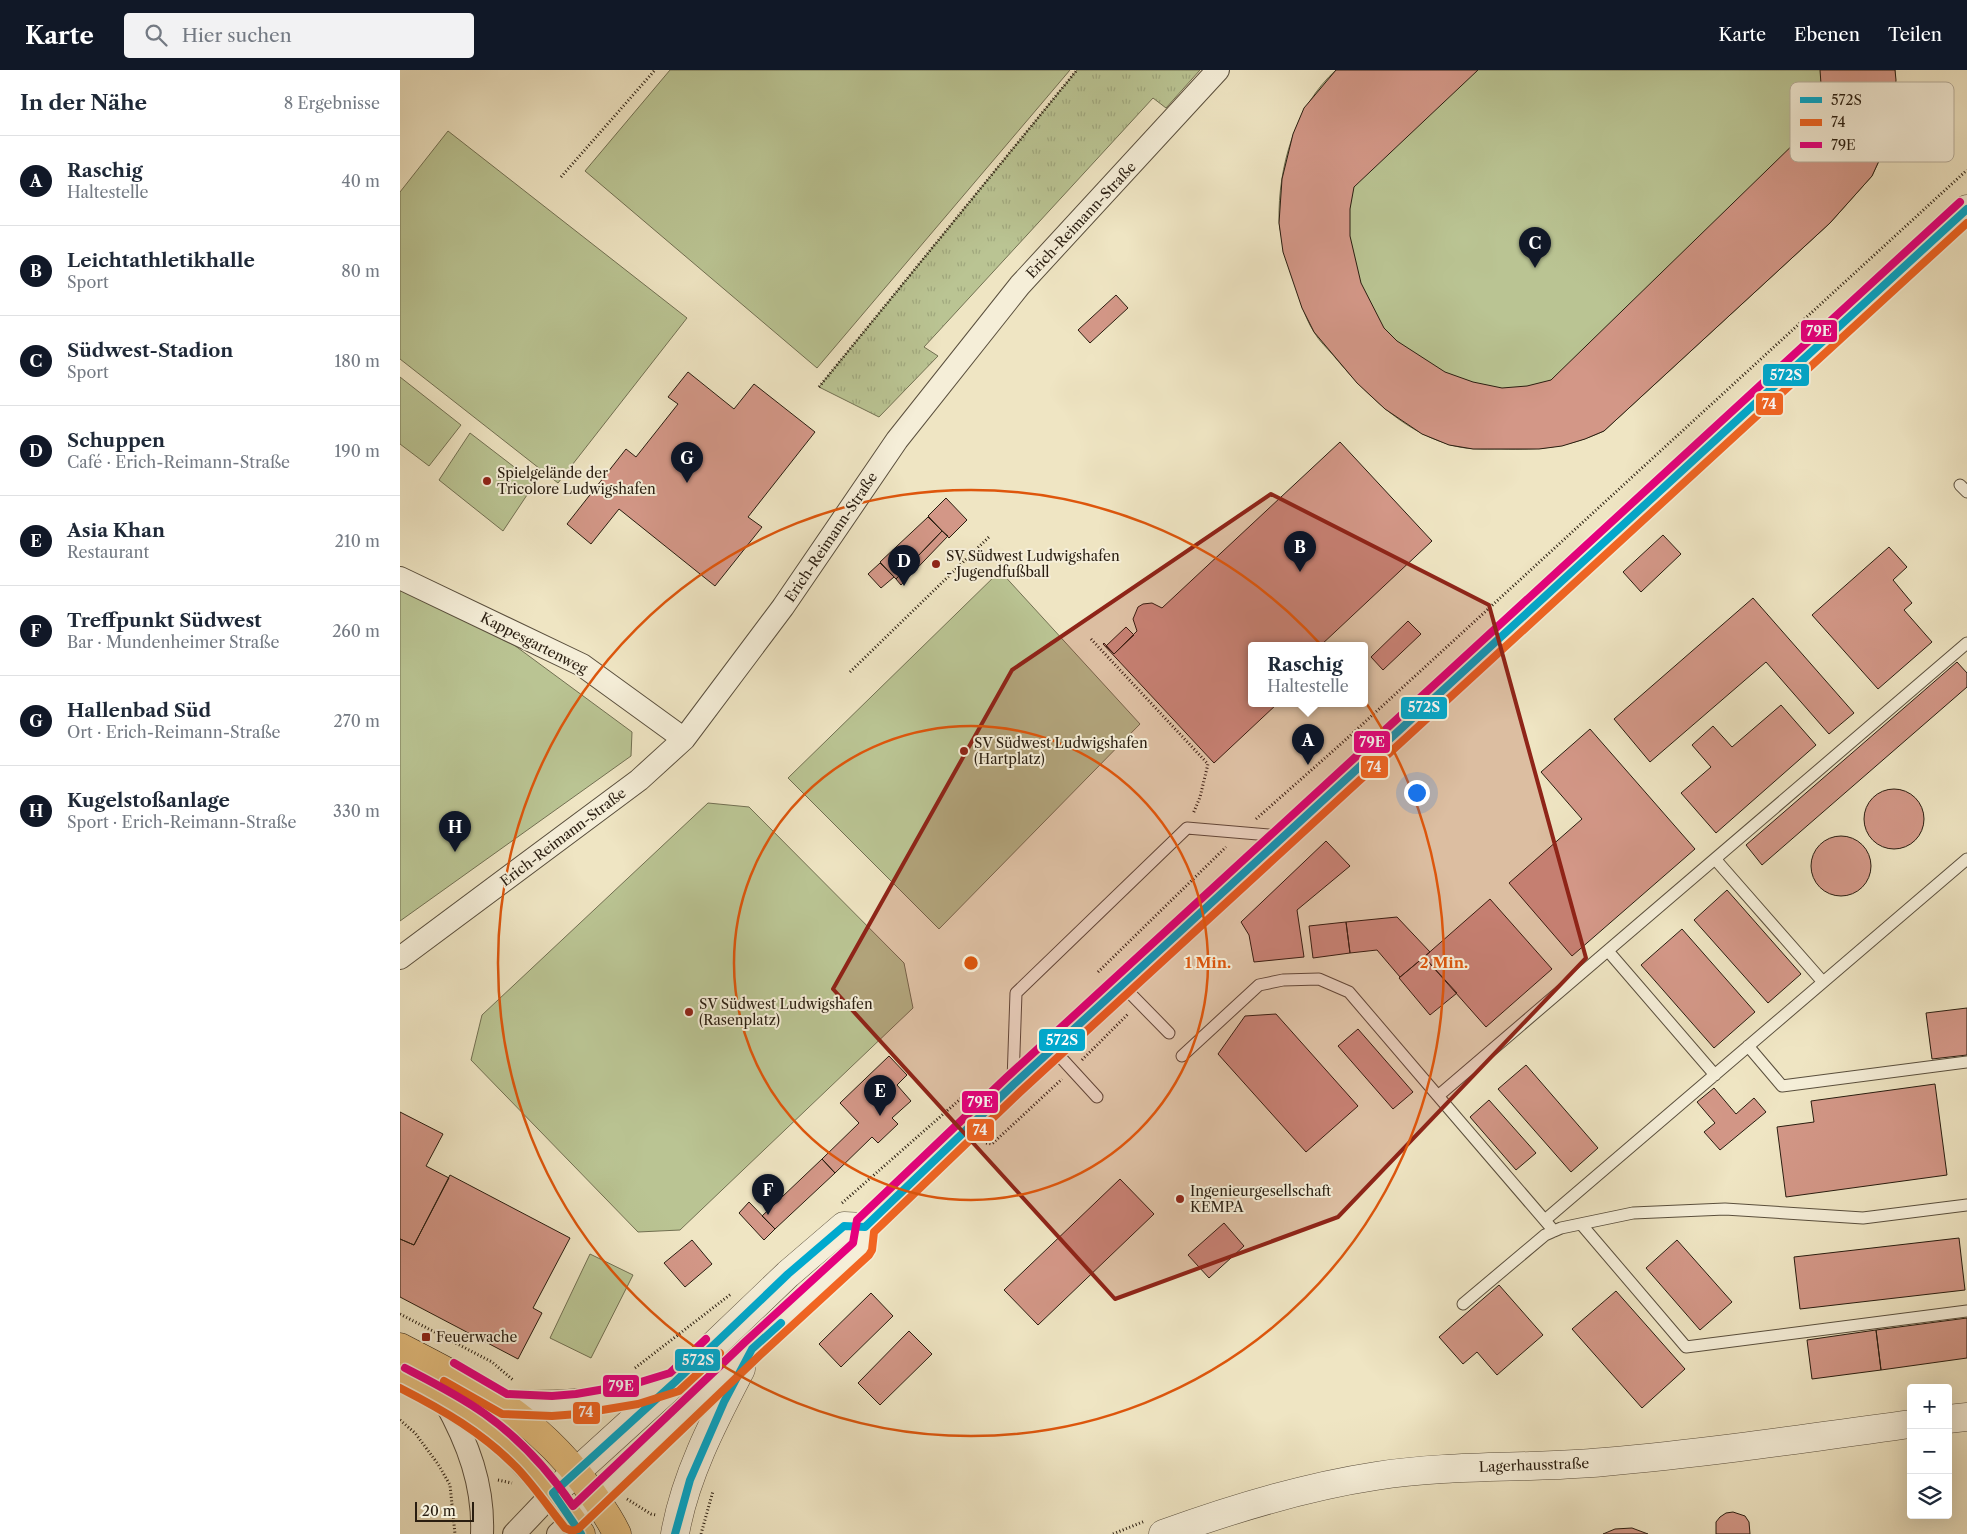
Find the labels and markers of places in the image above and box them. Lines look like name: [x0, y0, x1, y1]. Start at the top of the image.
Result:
pin: C: [1519, 227, 1551, 268]
pin: G: [671, 442, 703, 483]
place label: Spielgelände der Tricolore Ludwigshafen: [497, 464, 656, 498]
marker: Spielgelände der Tricolore Ludwigshafen: [481, 475, 493, 487]
pin: B: [1284, 531, 1316, 572]
pin: D: [888, 545, 920, 586]
place label: SV Südwest Ludwigshafen - Jugendfußball: [946, 547, 1120, 581]
marker: SV Südwest Ludwigshafen - Jugendfußball: [930, 558, 942, 570]
pin: A: [1292, 724, 1324, 765]
place label: SV Südwest Ludwigshafen (Hartplatz): [974, 734, 1148, 768]
marker: SV Südwest Ludwigshafen (Hartplatz): [958, 745, 970, 757]
pin: H: [439, 811, 471, 852]
centre of rings: [962, 954, 980, 972]
place label: SV Südwest Ludwigshafen (Rasenplatz): [699, 995, 873, 1029]
marker: SV Südwest Ludwigshafen (Rasenplatz): [683, 1006, 695, 1018]
pin: E: [864, 1075, 896, 1116]
pin: F: [752, 1174, 784, 1215]
place label: Ingenieurgesellschaft KEMPA: [1190, 1182, 1332, 1216]
marker: Ingenieurgesellschaft KEMPA: [1174, 1193, 1186, 1205]
place label: Feuerwache: [436, 1328, 517, 1346]
marker: Feuerwache: [420, 1331, 432, 1343]

